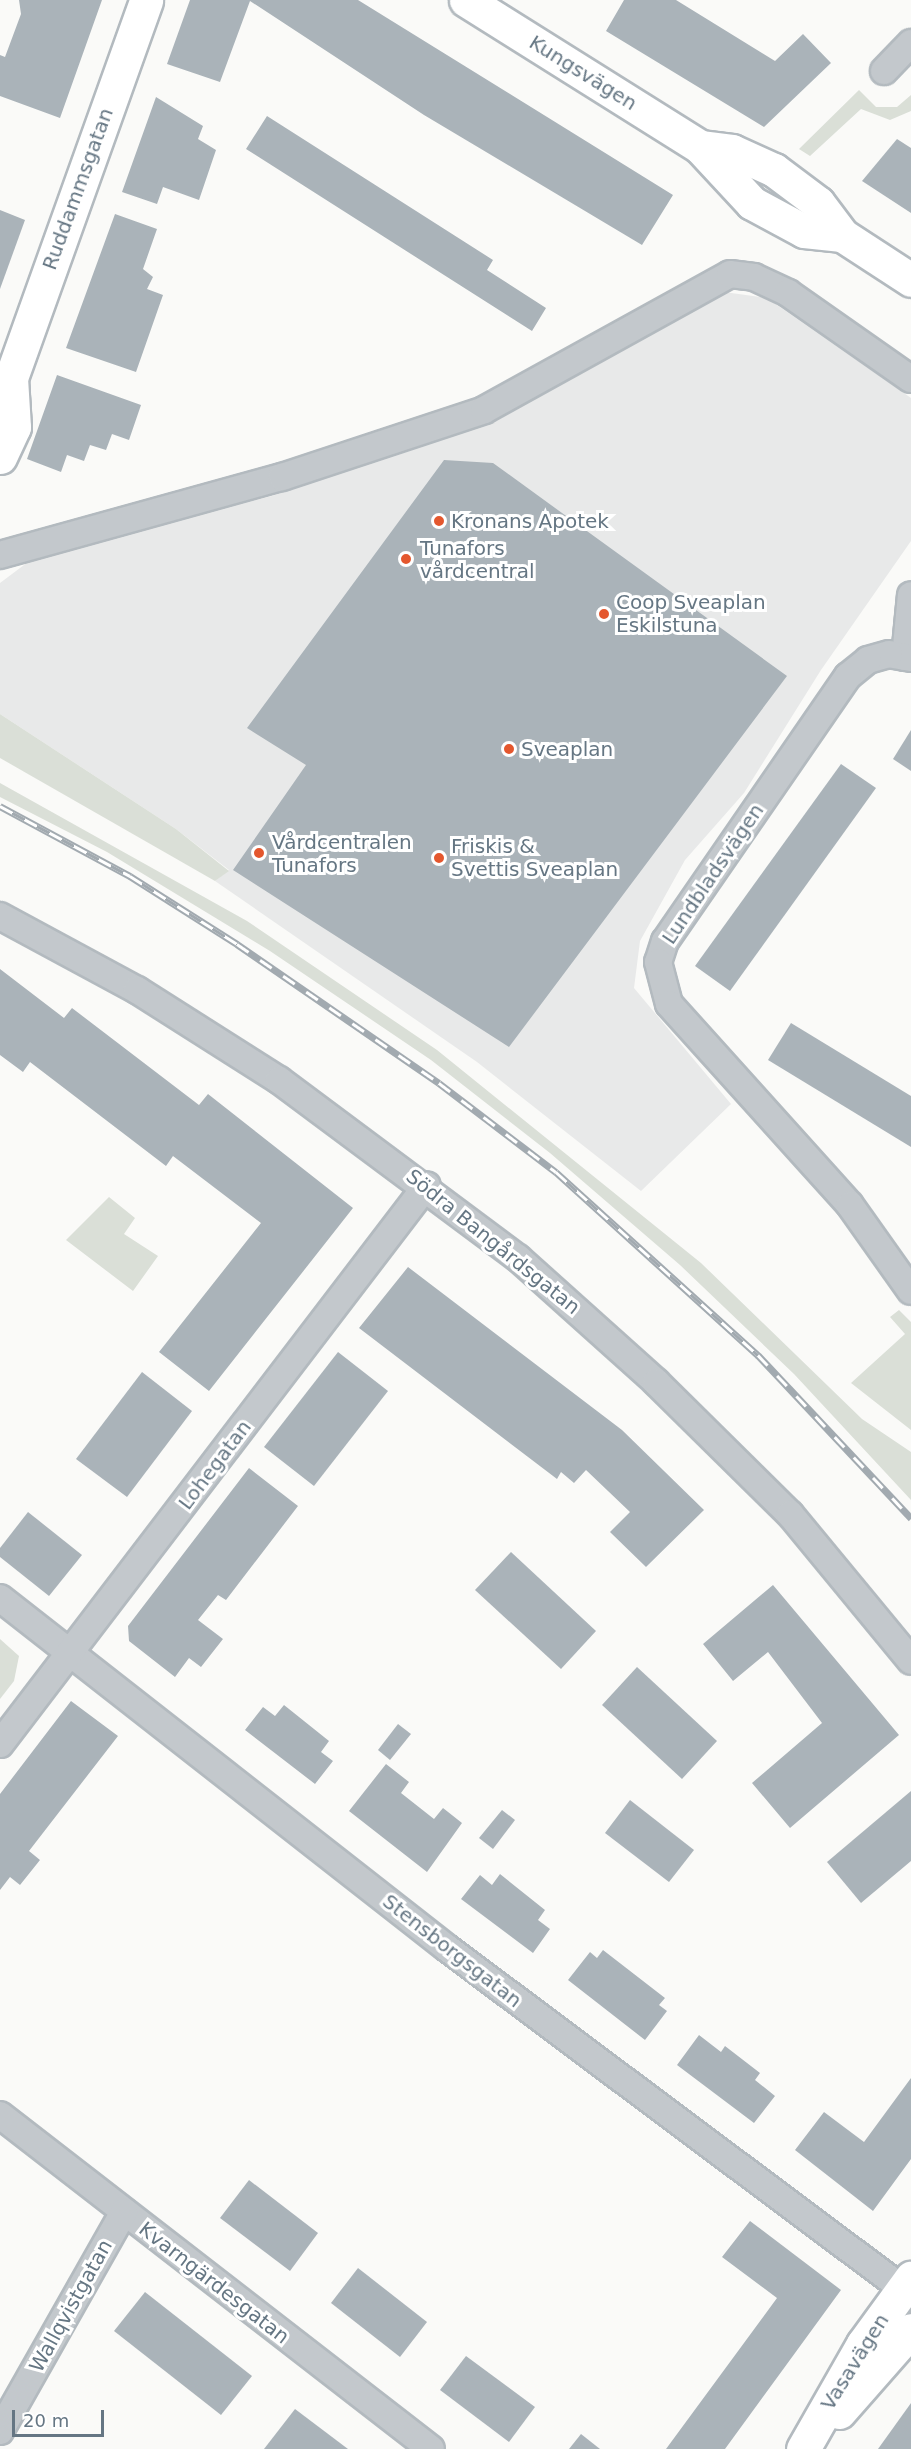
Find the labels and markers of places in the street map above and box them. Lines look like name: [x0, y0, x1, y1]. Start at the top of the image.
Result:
place label: Kronans Apotek: [451, 509, 609, 533]
marker: Kronans Apotek: [432, 514, 446, 528]
place label: Tunafors vårdcentral: [420, 536, 535, 583]
marker: Tunafors vårdcentral: [397, 550, 415, 568]
place label: Coop Sveaplan Eskilstuna: [616, 590, 766, 637]
marker: Coop Sveaplan Eskilstuna: [597, 607, 611, 621]
place label: Sveaplan: [521, 737, 613, 761]
marker: Sveaplan: [502, 742, 516, 756]
place label: Vårdcentralen Tunafors: [272, 830, 412, 877]
place label: Friskis & Svettis Sveaplan: [451, 834, 618, 881]
marker: Vårdcentralen Tunafors: [250, 844, 268, 862]
marker: Friskis & Svettis Sveaplan: [432, 851, 446, 865]

